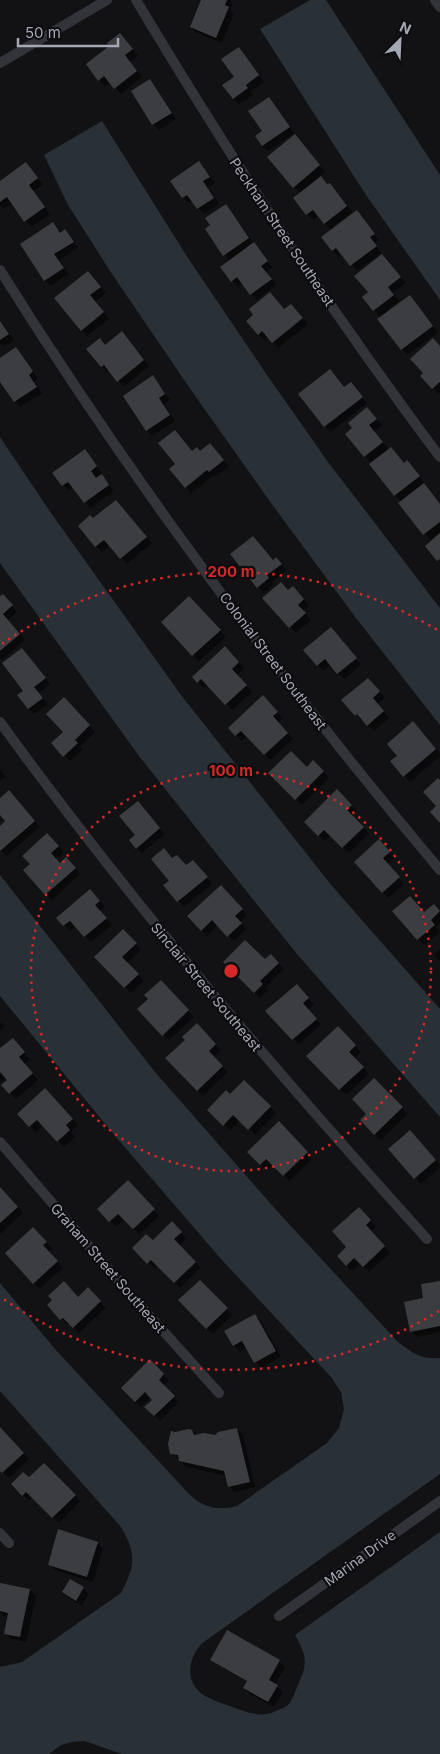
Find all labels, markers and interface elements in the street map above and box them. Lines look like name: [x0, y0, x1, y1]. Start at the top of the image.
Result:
scale bar: [18, 15, 118, 47]
north arrow: [375, 15, 425, 65]
text: N: [397, 18, 414, 38]
text: 50 m: [25, 23, 61, 42]
street label: Peckham Street Southeast: [226, 154, 339, 309]
text: 200 m: [208, 562, 254, 581]
street label: Colonial Street Southeast: [216, 589, 331, 733]
text: 100 m: [209, 761, 253, 780]
street label: Sinclair Street Southeast: [148, 919, 265, 1055]
centre of rings: [222, 962, 240, 980]
street label: Graham Street Southeast: [48, 1199, 170, 1336]
street label: Marina Drive: [321, 1526, 399, 1589]

